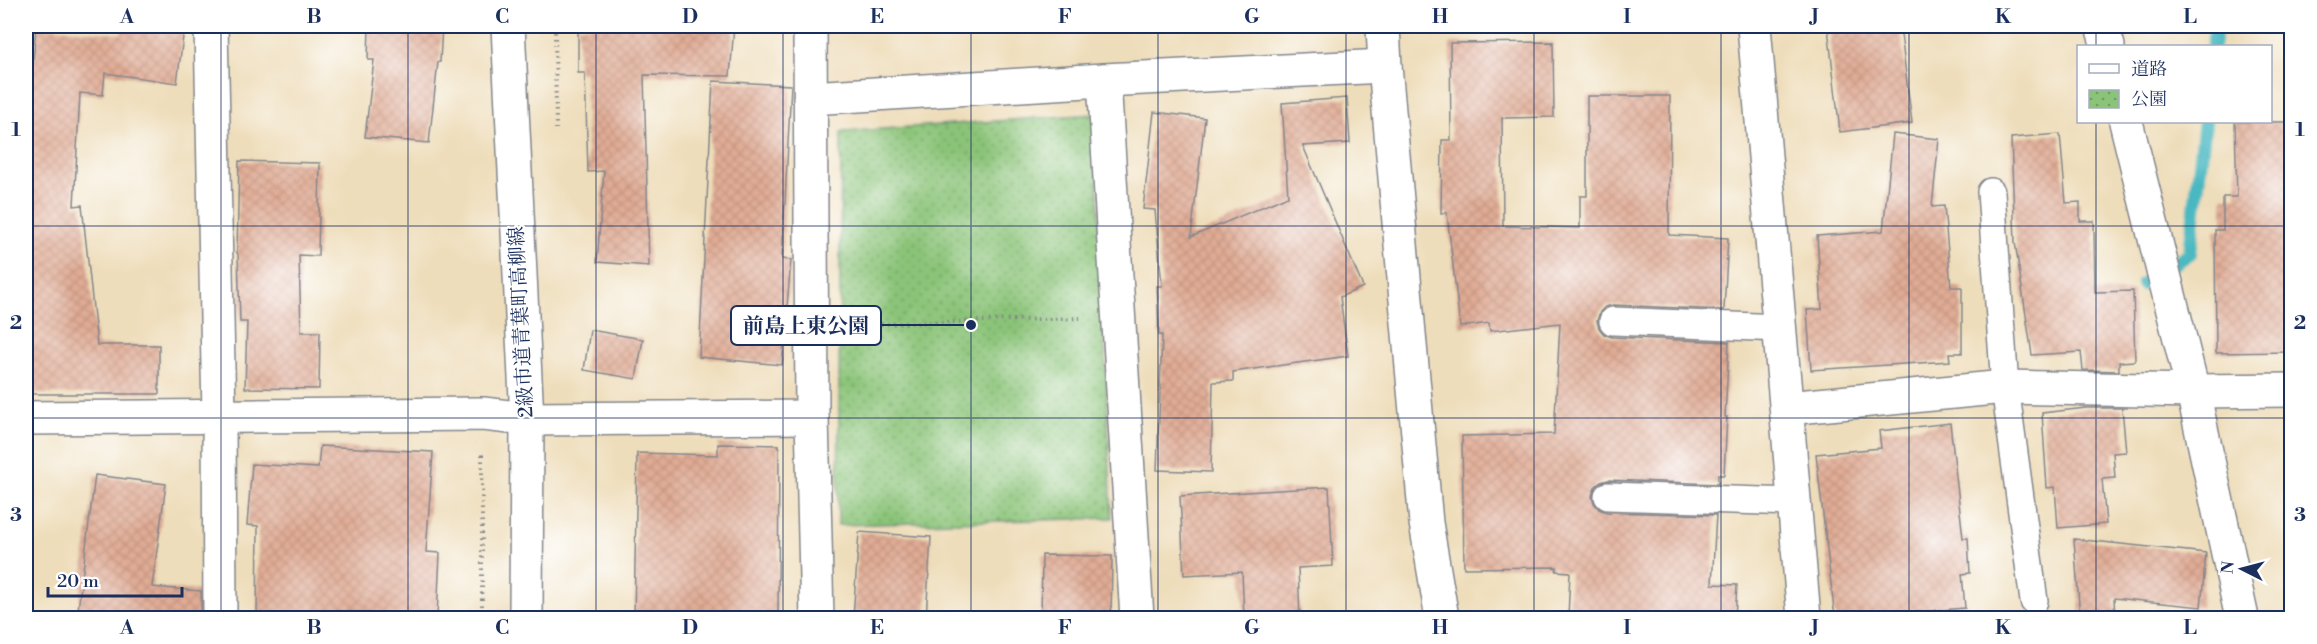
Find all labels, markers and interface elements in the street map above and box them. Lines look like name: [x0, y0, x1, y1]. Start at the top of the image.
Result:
text: A: [119, 5, 135, 30]
text: B: [306, 5, 322, 30]
text: C: [495, 5, 509, 30]
text: D: [682, 5, 698, 30]
text: E: [870, 5, 884, 30]
text: F: [1058, 5, 1072, 30]
text: G: [1244, 5, 1260, 30]
text: H: [1432, 5, 1449, 30]
text: I: [1623, 5, 1631, 30]
text: J: [1808, 5, 1819, 30]
text: K: [1995, 5, 2012, 30]
text: L: [2183, 5, 2197, 30]
legend: [2077, 45, 2272, 123]
text: 道路: [2131, 58, 2167, 81]
text: 公園: [2131, 88, 2167, 111]
text: 1: [11, 118, 21, 143]
text: 1: [2295, 118, 2305, 143]
street label: 2級市道青葉町高柳線: [505, 226, 539, 418]
callout: 前島上東公園: [731, 306, 881, 345]
text: 2: [10, 311, 22, 336]
text: 2: [2294, 311, 2306, 336]
text: 前島上東公園: [743, 314, 869, 340]
text: 3: [10, 503, 22, 528]
text: 3: [2294, 503, 2306, 528]
north arrow: [2212, 539, 2272, 599]
scale bar: [48, 560, 182, 598]
text: N: [2217, 560, 2239, 575]
text: 20 m: [57, 570, 99, 593]
text: A: [119, 616, 135, 641]
text: B: [306, 616, 322, 641]
text: C: [495, 616, 509, 641]
text: D: [682, 616, 698, 641]
text: E: [870, 616, 884, 641]
text: F: [1058, 616, 1072, 641]
text: G: [1244, 616, 1260, 641]
text: H: [1432, 616, 1449, 641]
text: I: [1623, 616, 1631, 641]
text: J: [1808, 616, 1819, 641]
text: K: [1995, 616, 2012, 641]
text: L: [2183, 616, 2197, 641]

